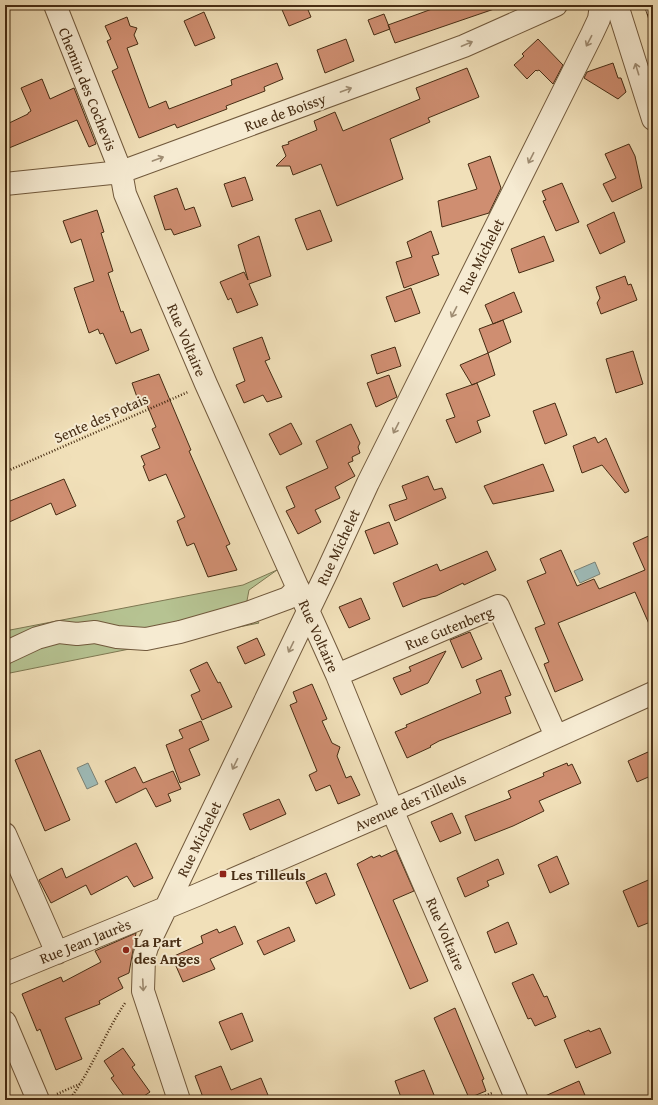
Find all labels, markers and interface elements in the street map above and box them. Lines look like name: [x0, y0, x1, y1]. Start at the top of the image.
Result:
street label: Chemin des Cochevis: [54, 24, 122, 154]
one-way arrow: [584, 35, 592, 47]
one-way arrow: [461, 40, 473, 48]
one-way arrow: [633, 63, 640, 76]
one-way arrow: [339, 85, 351, 93]
street label: Rue de Boissy: [241, 87, 329, 136]
one-way arrow: [526, 152, 534, 164]
one-way arrow: [152, 154, 164, 162]
street label: Rue Michelet: [453, 214, 509, 297]
street label: Rue Voltaire: [162, 300, 212, 380]
one-way arrow: [450, 305, 457, 317]
street label: Sente des Potais: [51, 388, 151, 448]
one-way arrow: [392, 422, 399, 434]
street label: Rue Michelet: [311, 505, 365, 589]
street label: Rue Voltaire: [294, 596, 344, 676]
street label: Rue Gutenberg: [402, 601, 497, 655]
one-way arrow: [287, 640, 294, 652]
one-way arrow: [231, 757, 238, 769]
street label: Avenue des Tilleuls: [351, 768, 469, 836]
street label: Rue Michelet: [172, 797, 227, 880]
place label: Les Tilleuls: [231, 864, 306, 885]
marker: Les Tilleuls: [218, 869, 228, 879]
street label: Rue Voltaire: [421, 894, 471, 974]
street label: Rue Jean Jaurès: [36, 913, 134, 969]
place label: La Part des Anges: [134, 931, 200, 969]
marker: La Part des Anges: [121, 945, 131, 955]
one-way arrow: [140, 978, 147, 991]

